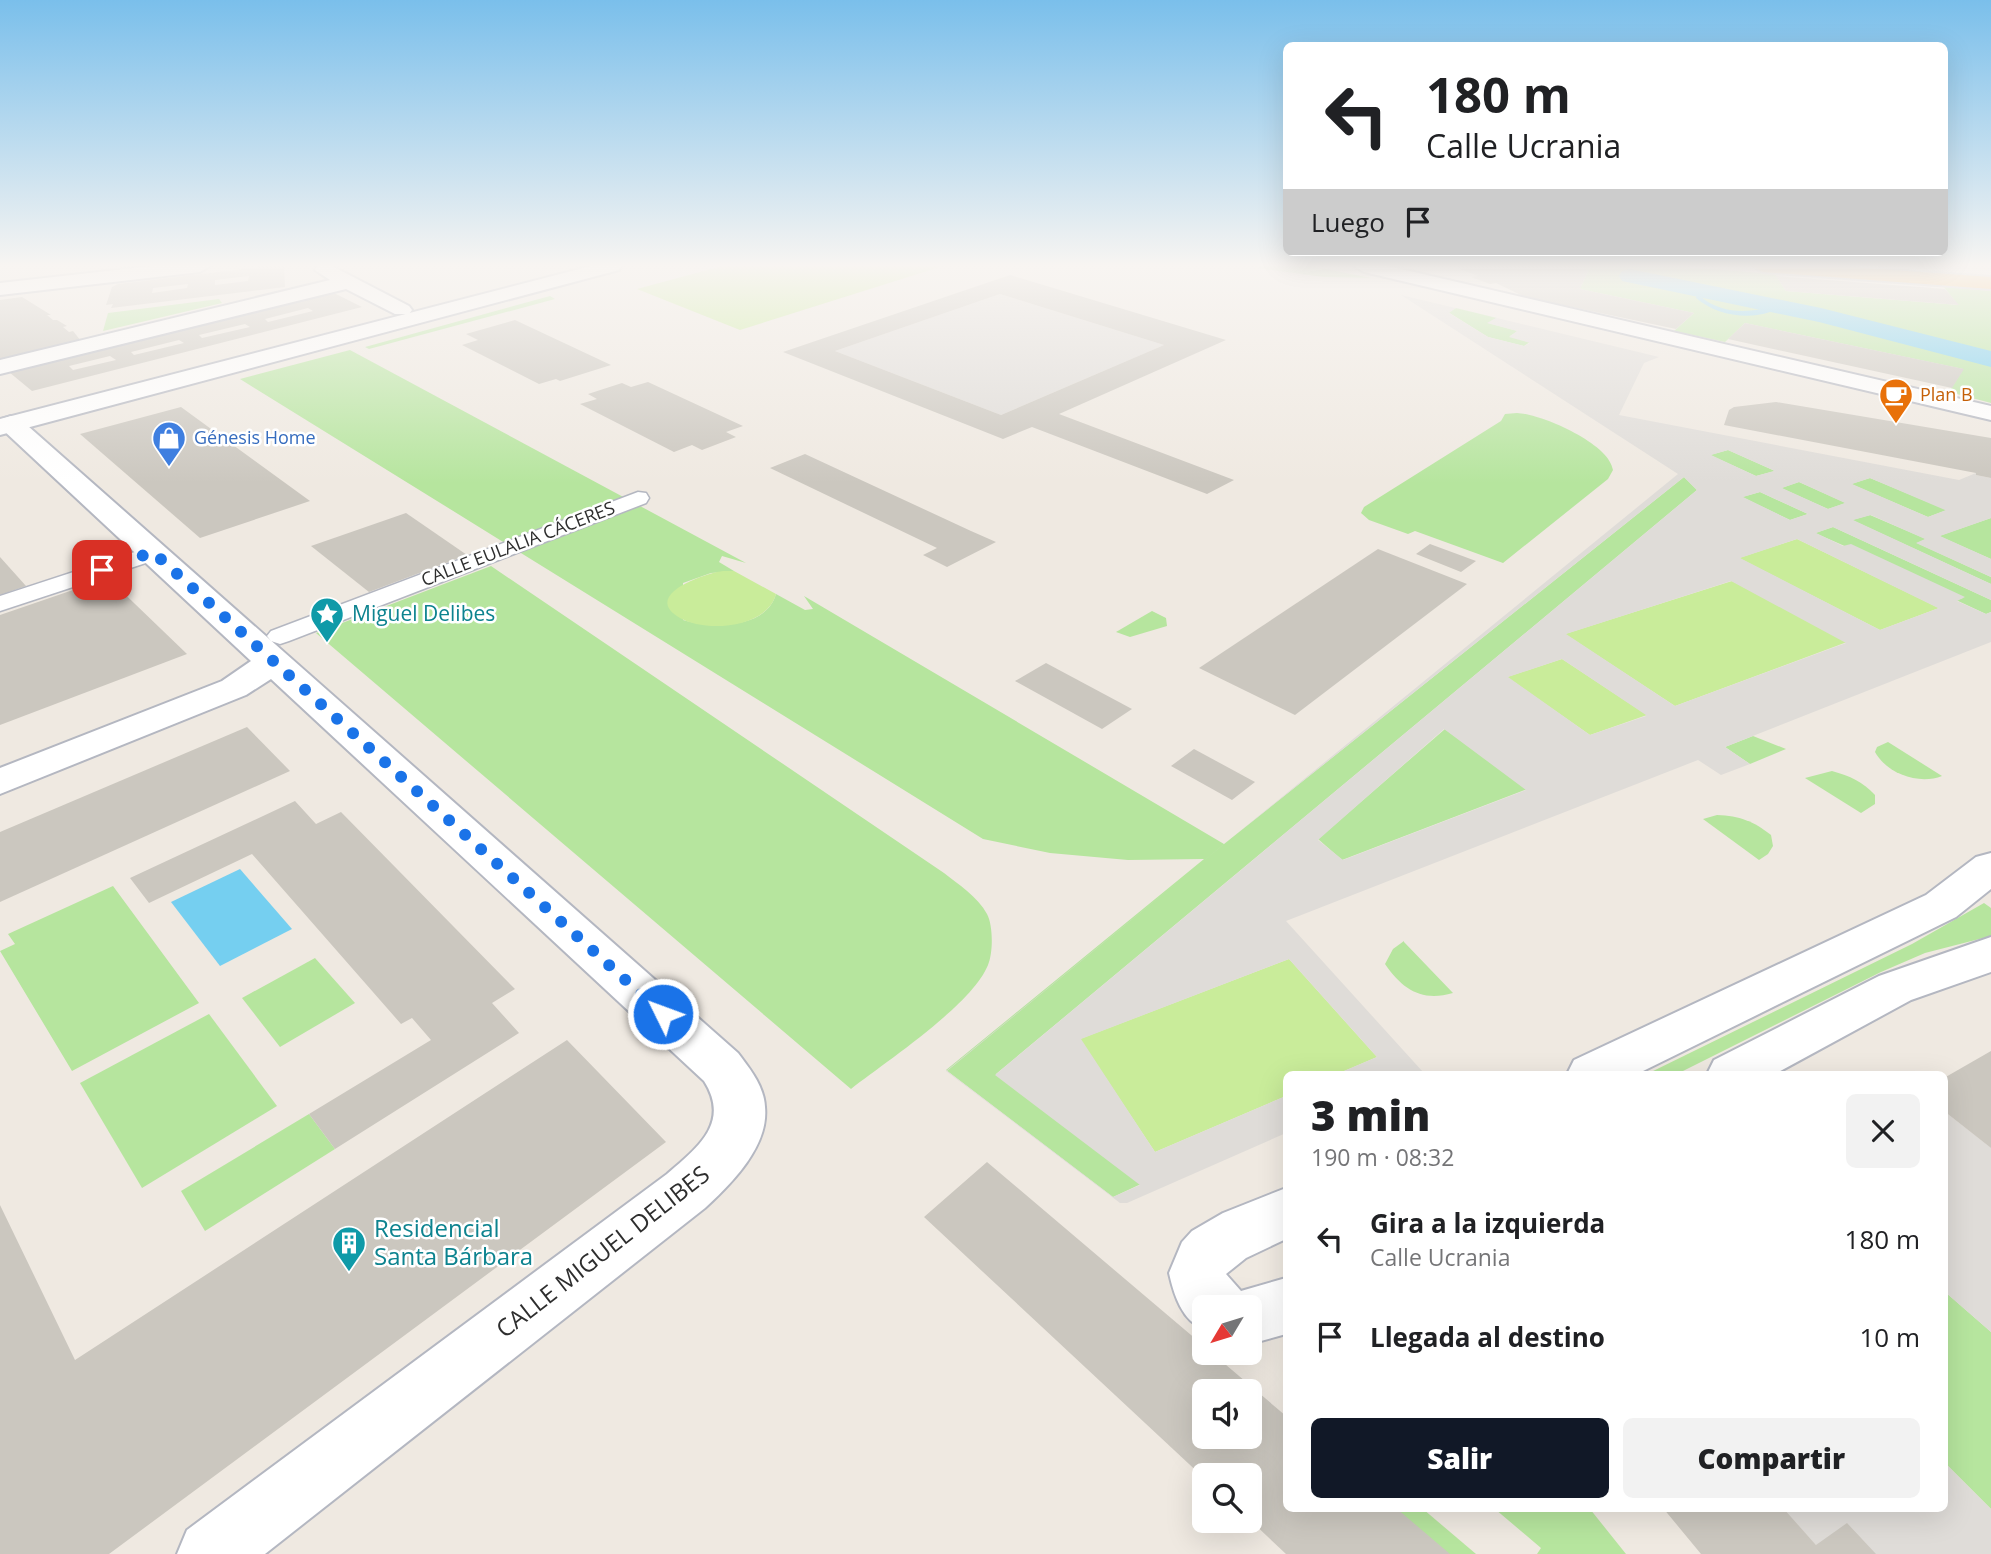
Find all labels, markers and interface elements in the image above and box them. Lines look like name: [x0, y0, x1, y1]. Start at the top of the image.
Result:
text: 180 m: [1426, 61, 1571, 127]
icon: left: [1311, 70, 1402, 161]
text: Calle Ucrania: [1426, 124, 1621, 167]
icon: arrive: [1399, 203, 1437, 241]
text: Luego: [1311, 204, 1385, 240]
cafe icon: Plan B: [1877, 376, 1915, 425]
place label: Plan B: [1920, 382, 1973, 406]
shop icon: Génesis Home: [150, 419, 188, 468]
place label: Génesis Home: [194, 425, 316, 449]
street label: CALLE EULALIA CÁCERES: [417, 495, 618, 591]
pin: [72, 540, 132, 600]
icon: arrive: [83, 551, 121, 589]
place icon: Miguel Delibes: [308, 595, 346, 644]
place label: Miguel Delibes: [352, 599, 495, 627]
position arrow: [626, 977, 700, 1051]
text: 3 min: [1311, 1086, 1430, 1143]
button: close: [1846, 1094, 1920, 1168]
text: 190 m · 08:32: [1311, 1141, 1454, 1173]
street label: CALLE MIGUEL DELIBES: [489, 1157, 716, 1345]
text: Gira a la izquierda: [1370, 1205, 1605, 1241]
place label: Residencial Santa Bárbara: [374, 1211, 533, 1272]
icon: left: [1311, 1220, 1349, 1258]
text: 180 m: [1845, 1221, 1920, 1257]
building icon: Residencial Santa Bárbara: [330, 1224, 368, 1273]
text: Calle Ucrania: [1370, 1241, 1510, 1273]
north arrow: [1192, 1295, 1262, 1365]
map controls: [1192, 1295, 1262, 1533]
icon: arrive: [1311, 1318, 1349, 1356]
text: Llegada al destino: [1370, 1319, 1605, 1355]
text: 10 m: [1859, 1319, 1920, 1355]
button: sound: [1192, 1379, 1262, 1449]
button: Salir: [1311, 1418, 1609, 1498]
button: Compartir: [1623, 1418, 1920, 1498]
button: search: [1192, 1463, 1262, 1533]

